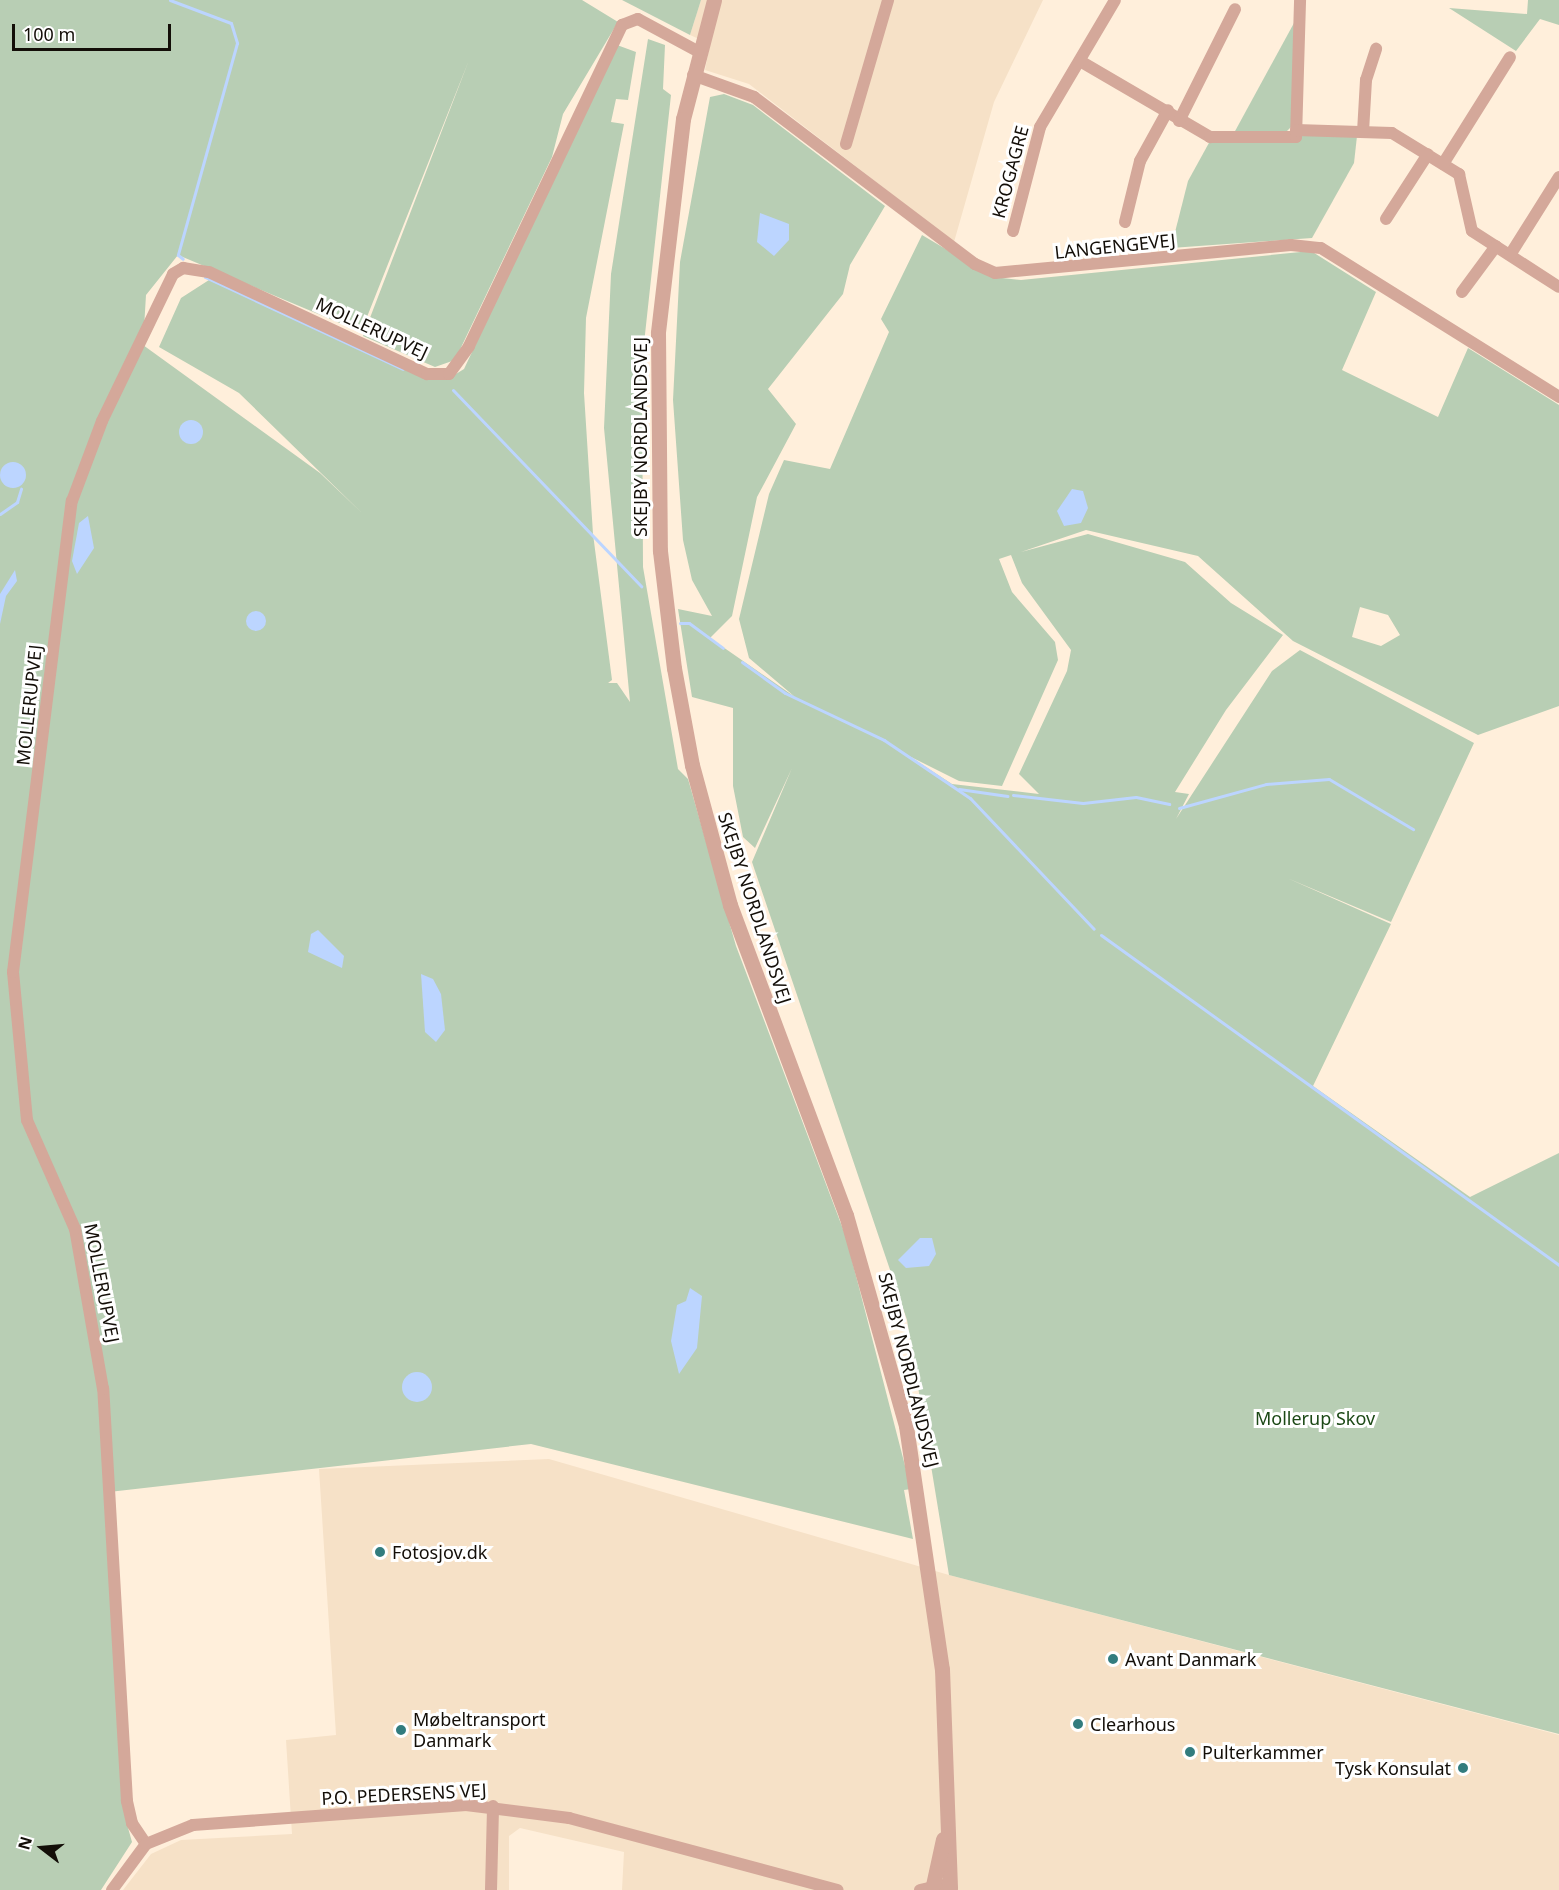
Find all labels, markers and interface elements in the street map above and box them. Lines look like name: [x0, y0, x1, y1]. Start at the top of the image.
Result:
scale bar: [15, 12, 174, 50]
text: 100 m: [23, 22, 75, 46]
street label: KROGAGRE: [987, 123, 1033, 221]
street label: LANGENGEVEJ: [1054, 229, 1176, 263]
street label: MOLLERUPVEJ: [312, 293, 432, 363]
street label: SKEJBY NORDLANDSVEJ: [629, 337, 651, 537]
street label: MOLLERUPVEJ: [12, 644, 46, 766]
street label: SKEJBY NORDLANDSVEJ: [714, 810, 796, 1006]
street label: MOLLERUPVEJ: [80, 1221, 124, 1345]
street label: SKEJBY NORDLANDSVEJ: [874, 1270, 944, 1470]
park label: Mollerup Skov: [1255, 1407, 1375, 1429]
place label: Fotosjov.dk: [392, 1541, 487, 1563]
marker: Fotosjov.dk: [373, 1545, 387, 1559]
place label: Avant Danmark: [1125, 1648, 1256, 1670]
marker: Avant Danmark: [1106, 1652, 1120, 1666]
place label: Møbeltransport Danmark: [413, 1709, 545, 1752]
place label: Clearhous: [1090, 1713, 1175, 1735]
marker: Clearhous: [1071, 1717, 1085, 1731]
marker: Møbeltransport Danmark: [394, 1723, 408, 1737]
place label: Pulterkammer: [1202, 1741, 1324, 1763]
marker: Pulterkammer: [1183, 1745, 1197, 1759]
place label: Tysk Konsulat: [1335, 1757, 1451, 1779]
marker: Tysk Konsulat: [1456, 1761, 1470, 1775]
street label: P.O. PEDERSENS VEJ: [321, 1779, 487, 1809]
north arrow: [12, 1818, 72, 1878]
text: N: [12, 1834, 37, 1852]

